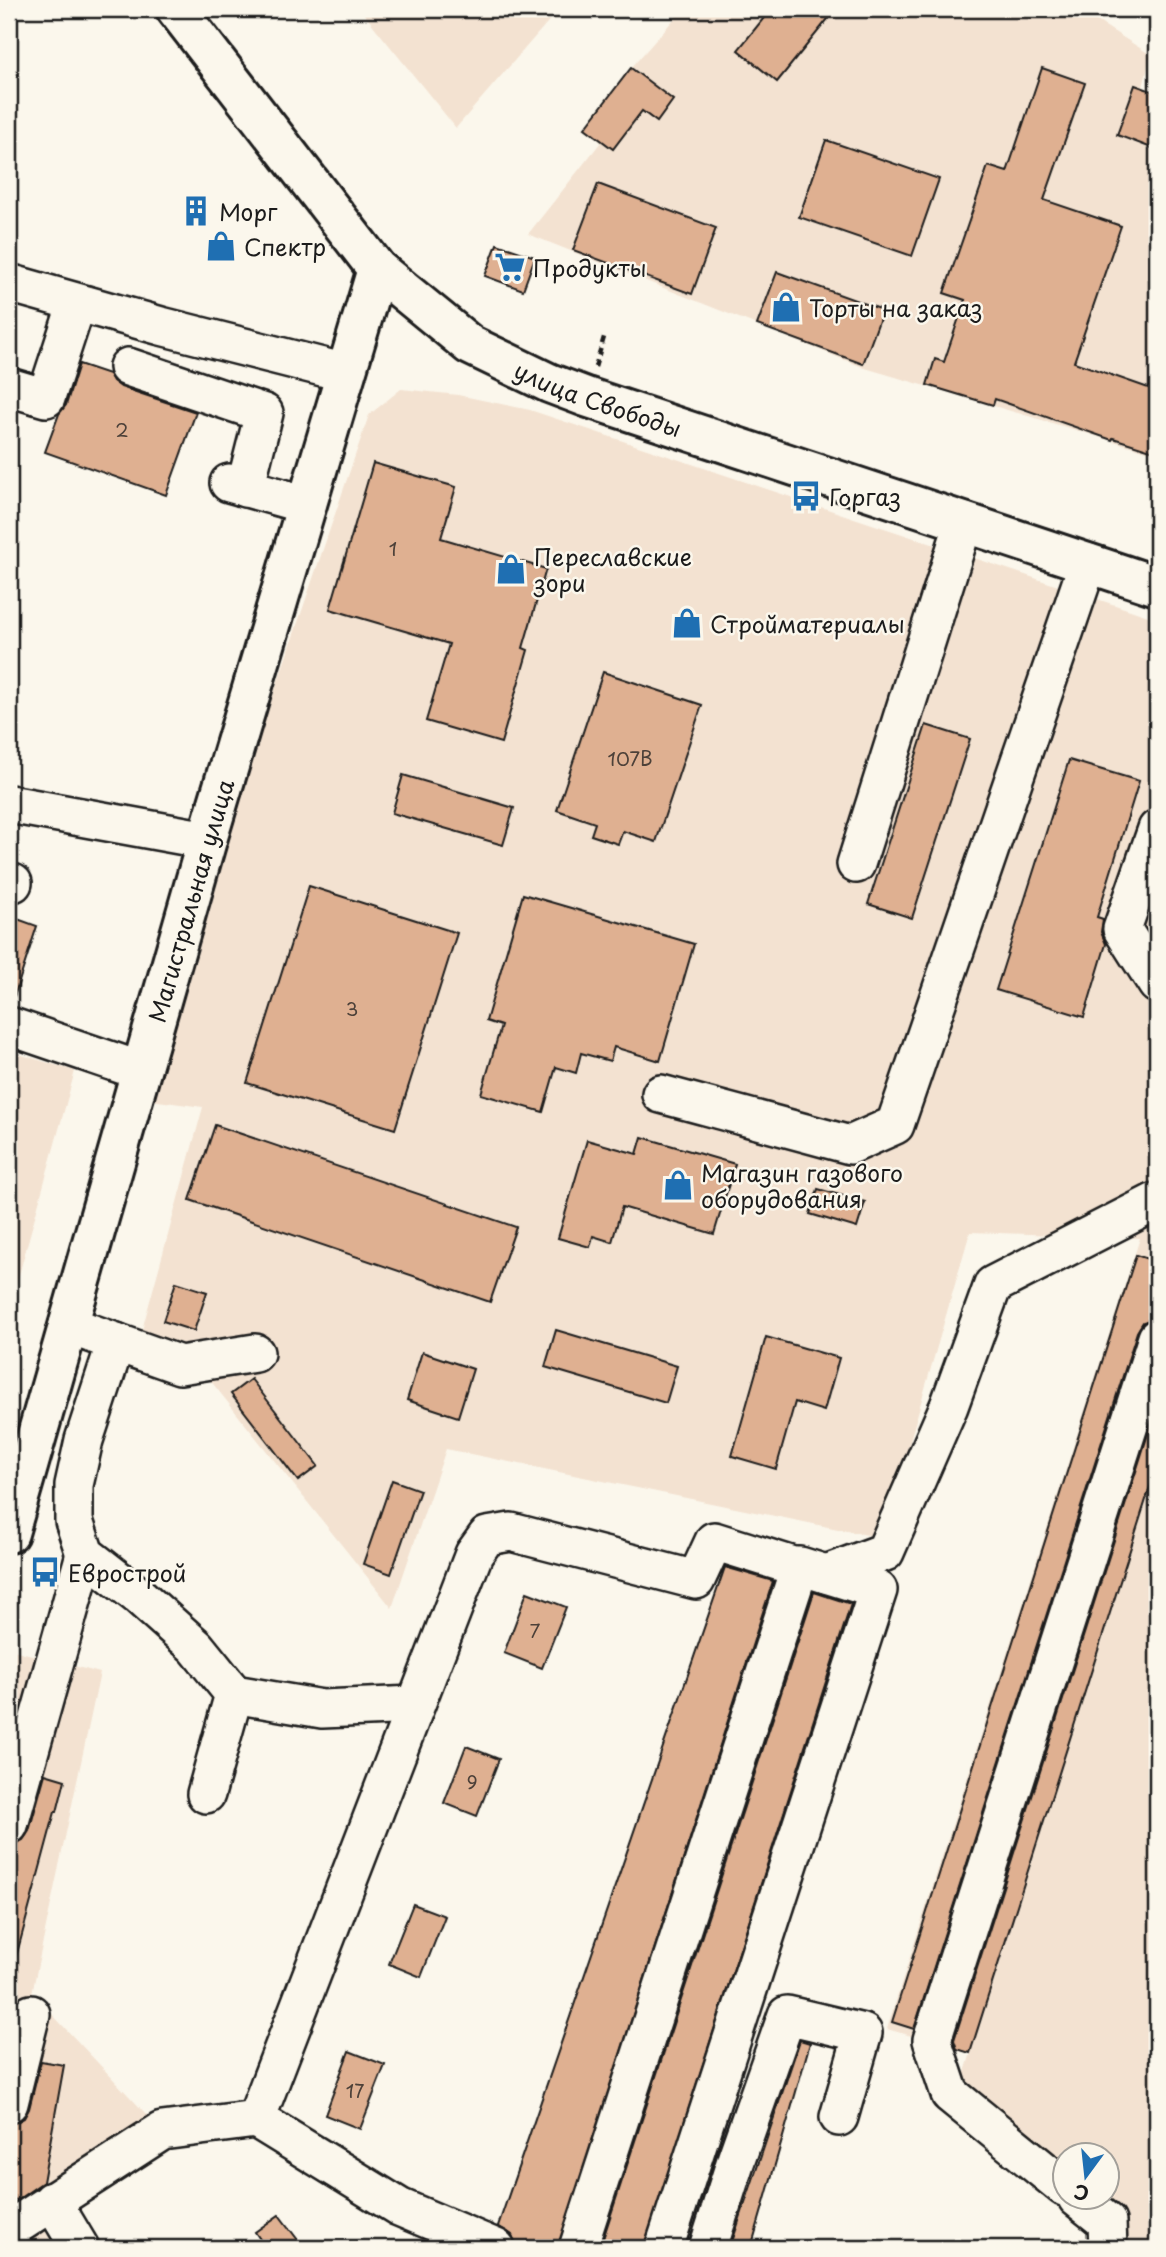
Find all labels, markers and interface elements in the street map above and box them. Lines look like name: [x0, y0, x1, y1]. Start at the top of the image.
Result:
building icon: Морг: [179, 194, 213, 228]
place label: Морг: [219, 194, 278, 229]
shop icon: Спектр: [204, 229, 238, 263]
place label: Спектр: [244, 229, 326, 264]
supermarket icon: Продукты: [493, 250, 527, 284]
place label: Продукты: [533, 250, 647, 285]
shop icon: Торты на заказ: [769, 290, 803, 324]
place label: Торты на заказ: [809, 290, 982, 325]
street label: улица Свободы: [509, 352, 686, 445]
house number: 2: [115, 415, 129, 443]
bus stop icon: Горгаз: [789, 479, 823, 513]
place label: Горгаз: [829, 479, 901, 514]
house number: 1: [389, 534, 397, 562]
place label: Переславские зори: [533, 539, 692, 600]
shop icon: Переславские зори: [494, 552, 528, 586]
shop icon: Стройматериалы: [670, 606, 704, 640]
place label: Стройматериалы: [710, 606, 905, 641]
house number: 107В: [607, 744, 653, 772]
street label: Магистральная улица: [138, 774, 242, 1026]
house number: 3: [346, 994, 358, 1022]
place label: Магазин газового оборудования: [701, 1155, 903, 1216]
shop icon: Магазин газового оборудования: [661, 1168, 695, 1202]
bus stop icon: Еврострой: [28, 1555, 62, 1589]
place label: Еврострой: [68, 1555, 186, 1590]
house number: 7: [530, 1616, 541, 1644]
house number: 9: [466, 1767, 478, 1795]
house number: 17: [346, 2076, 364, 2104]
north arrow: [1050, 2142, 1120, 2212]
text: С: [1071, 2178, 1092, 2209]

